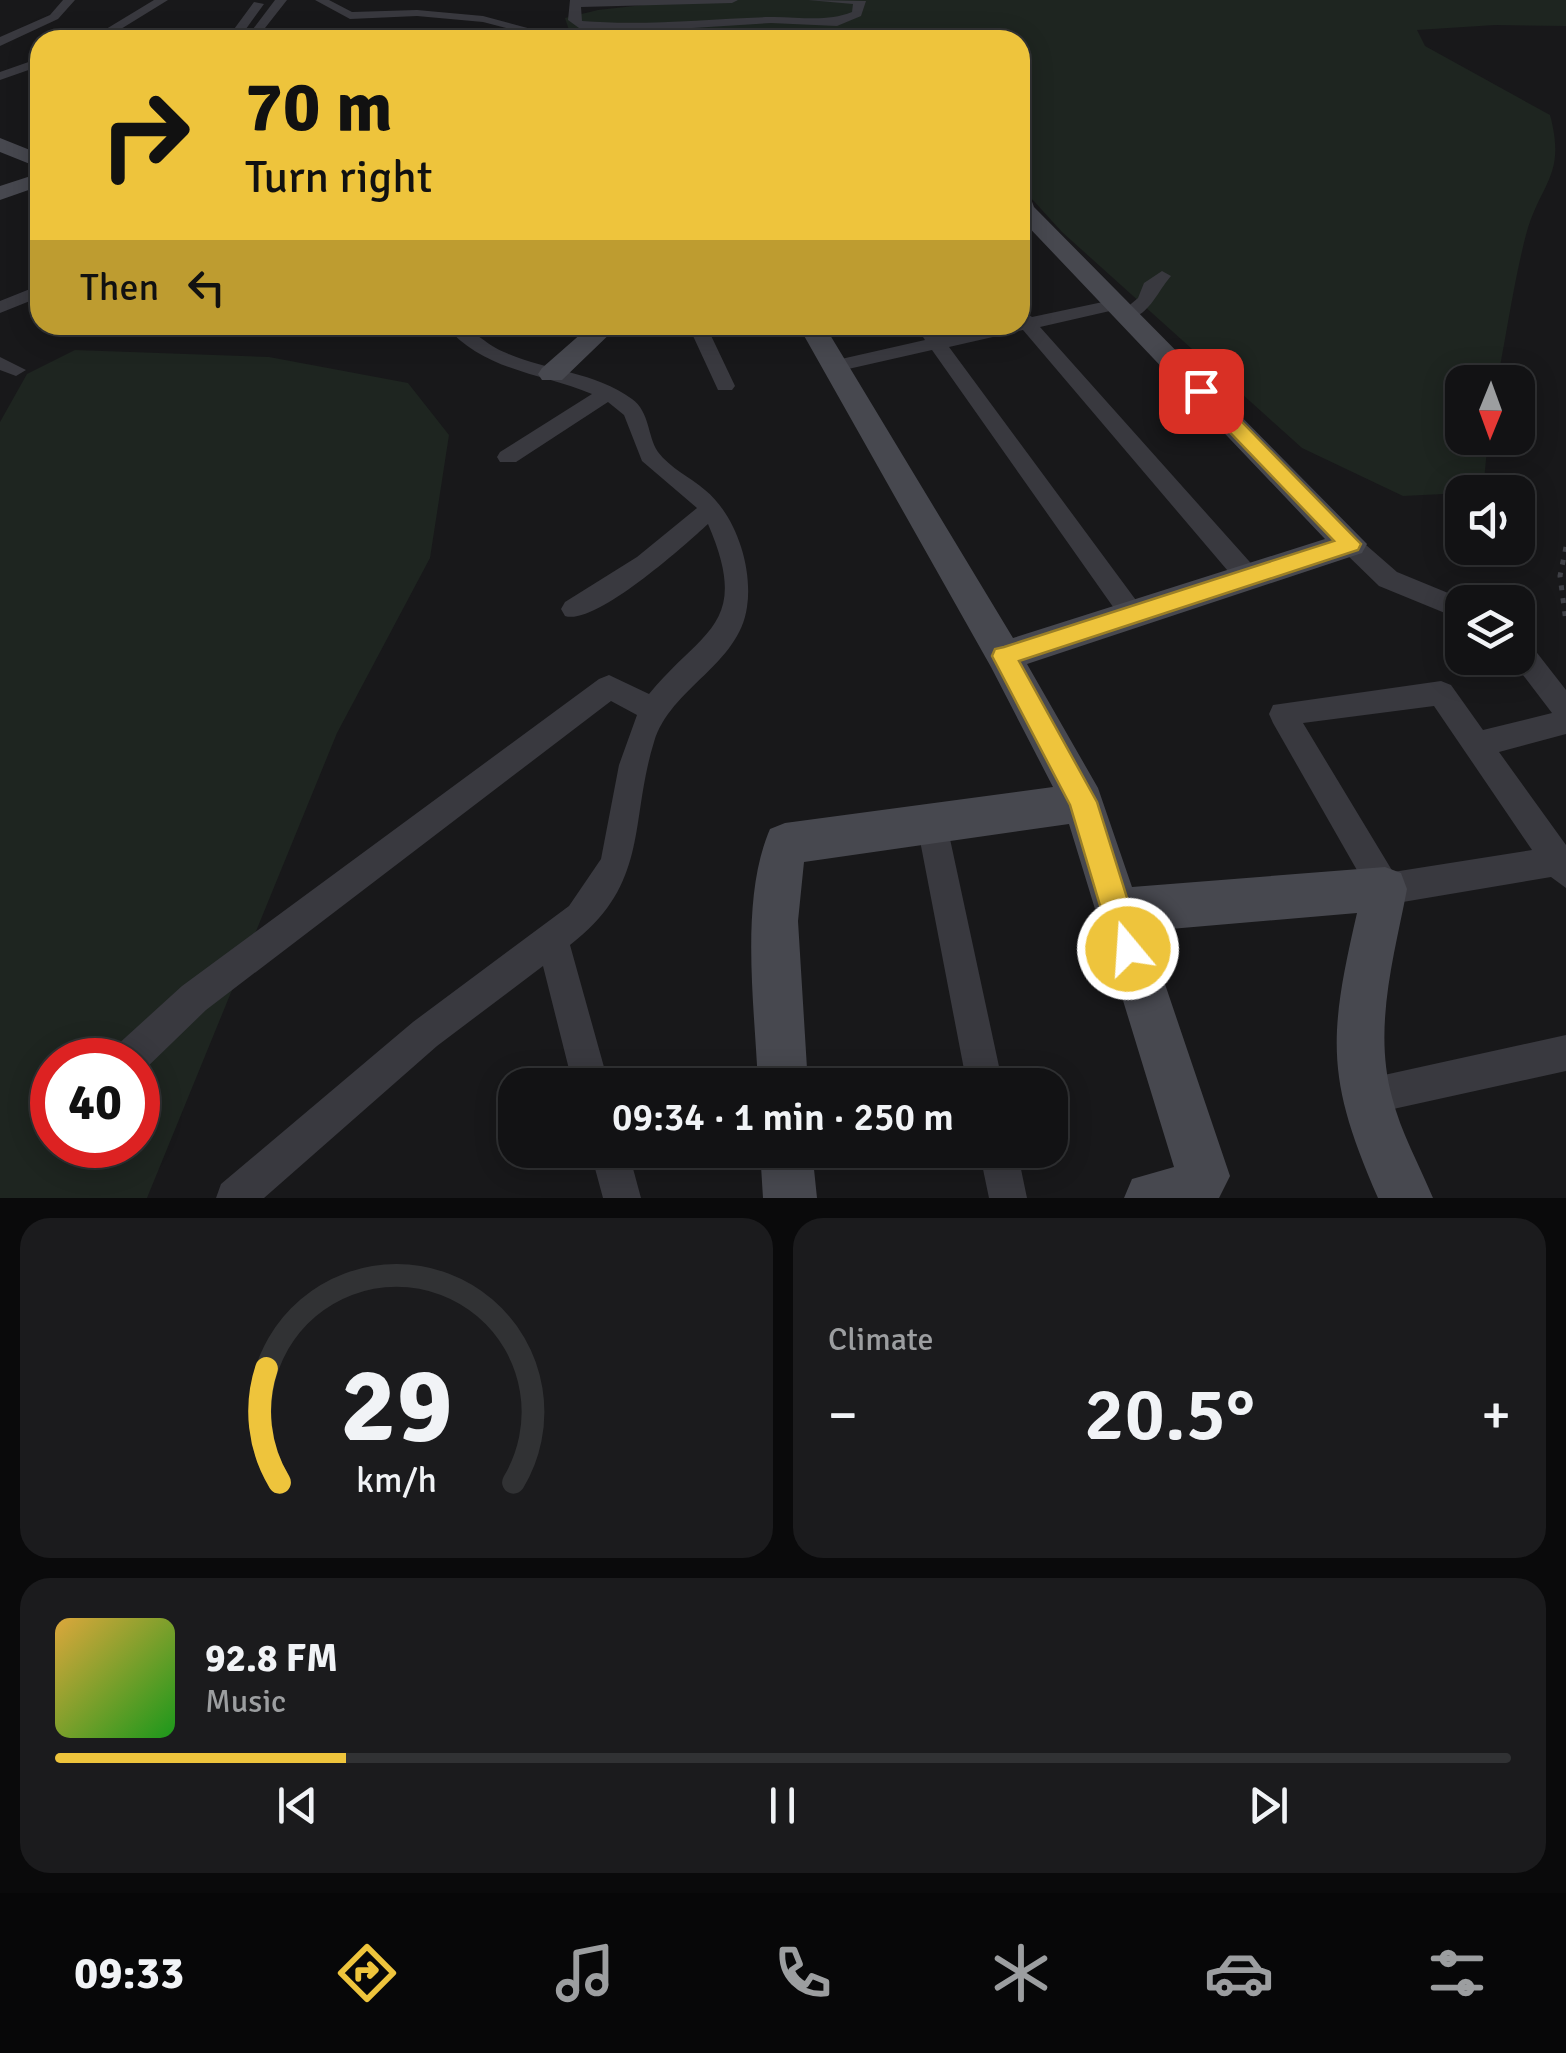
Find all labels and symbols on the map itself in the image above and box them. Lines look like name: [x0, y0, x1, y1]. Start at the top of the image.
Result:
pin: [1159, 349, 1244, 434]
north arrow: [1445, 365, 1535, 455]
position arrow: [1076, 897, 1180, 1001]
speed limit sign: 40: [30, 1038, 160, 1168]

